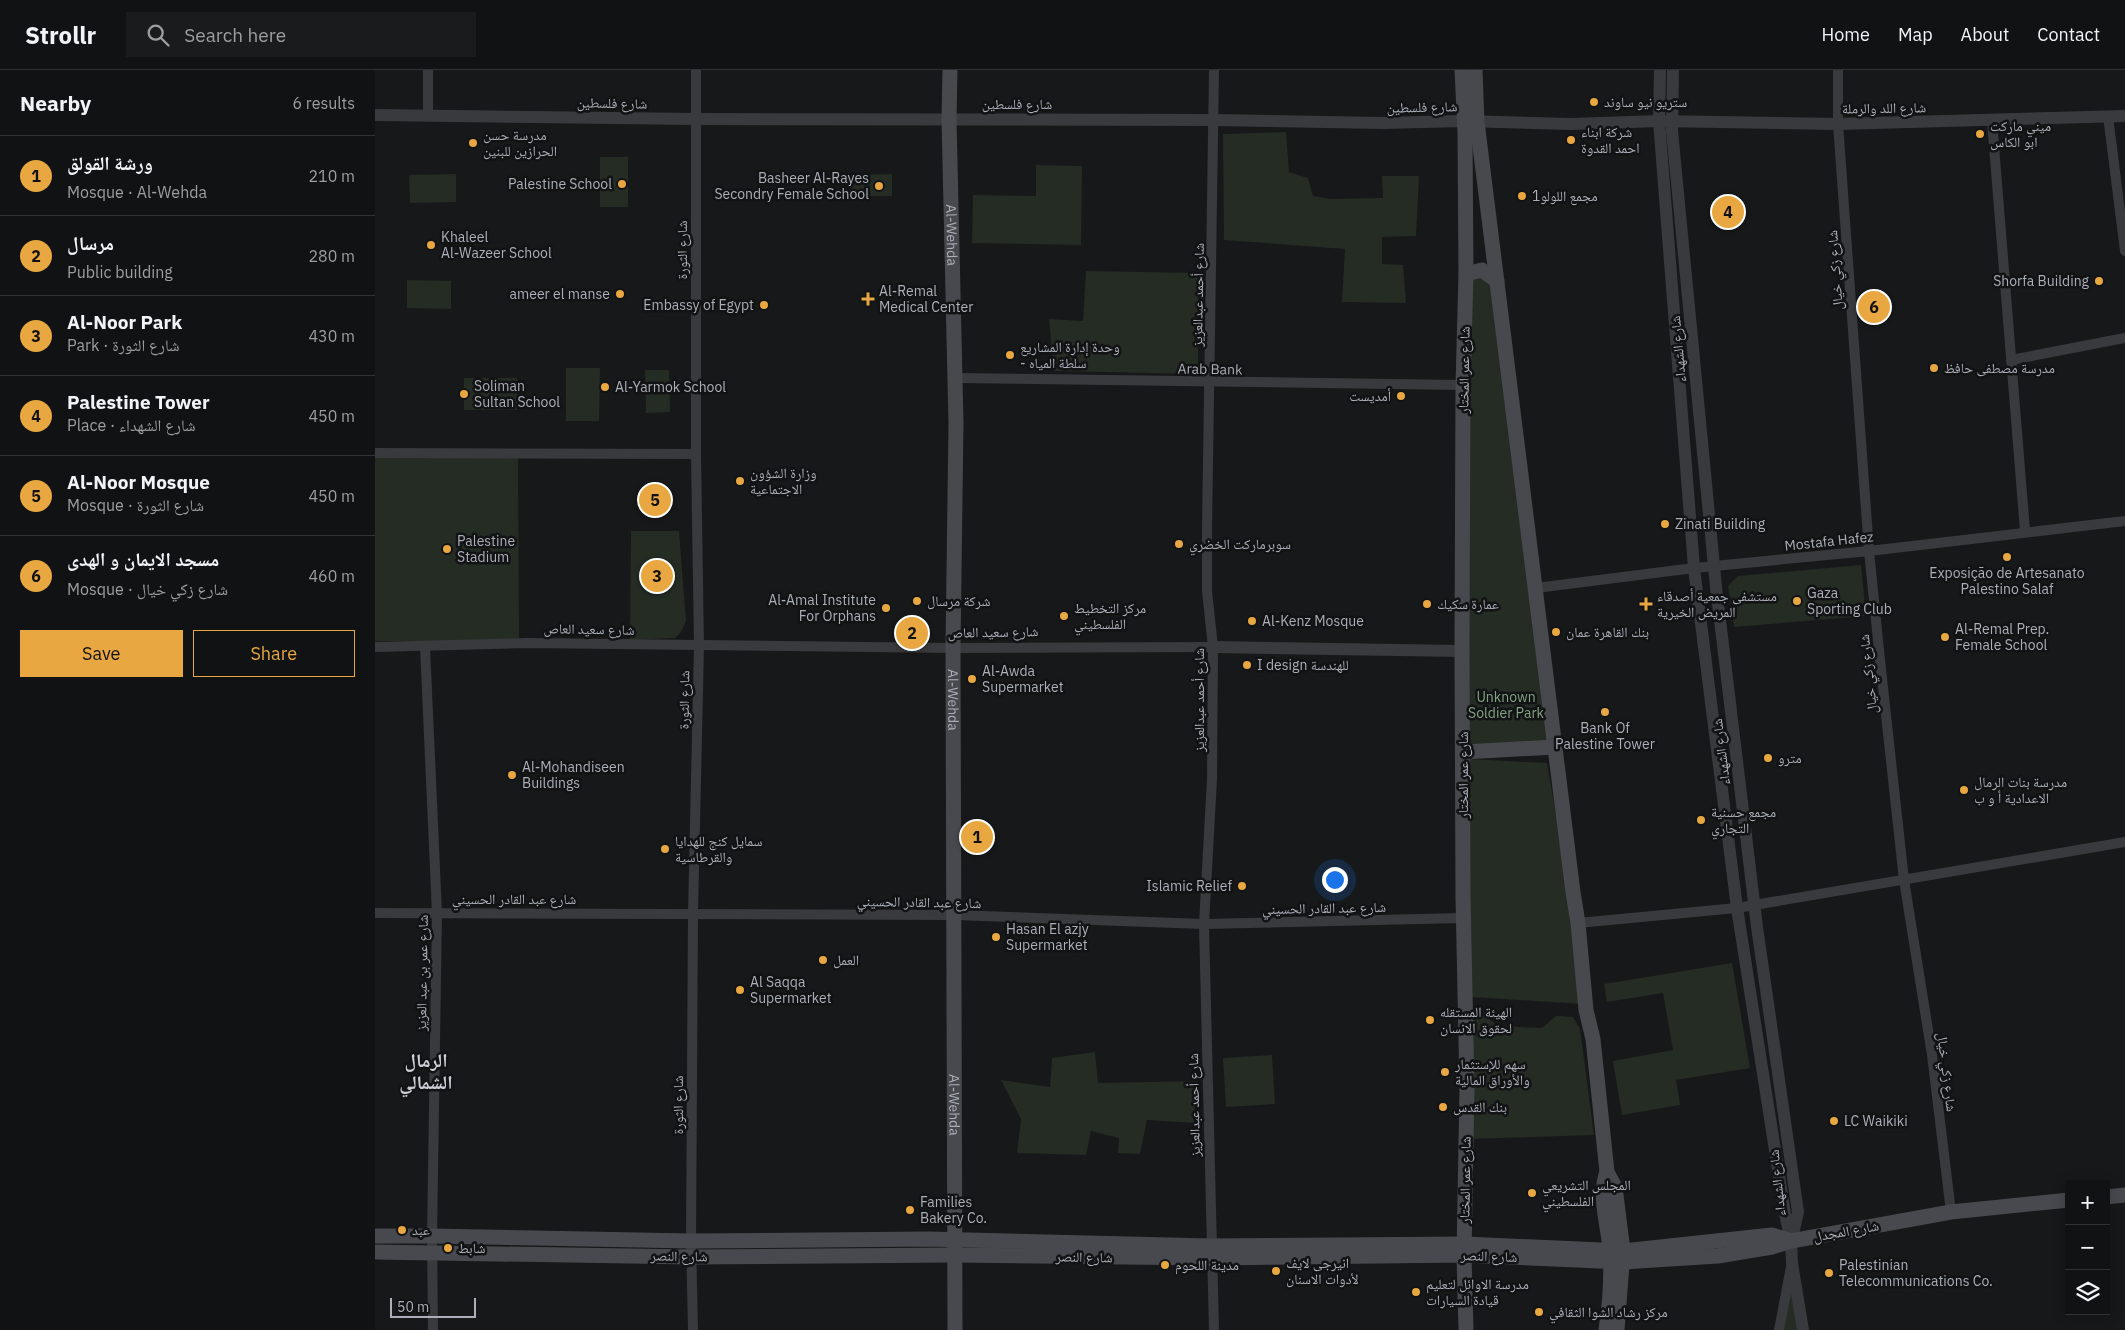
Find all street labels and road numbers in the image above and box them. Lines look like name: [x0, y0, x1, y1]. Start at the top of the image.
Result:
street label: شارع فلسطين: [577, 93, 647, 114]
street label: شارع فلسطين: [982, 95, 1052, 114]
street label: شارع فلسطين: [1387, 97, 1457, 118]
street label: شارع اللد والرملة: [1842, 98, 1926, 119]
street label: Al-Wehda: [942, 204, 961, 266]
street label: شارع الثورة: [673, 221, 692, 279]
street label: شارع زكي خيال: [1823, 229, 1849, 310]
street label: شارع أحمد عبدالعزيز: [1188, 243, 1209, 348]
street label: شارع الشهداء: [1666, 315, 1691, 383]
street label: شارع عمر المختار: [1454, 326, 1475, 415]
street label: Arab Bank: [1177, 359, 1243, 379]
street label: Mostafa Hafez: [1784, 527, 1875, 555]
street label: شارع سعيد العاص: [543, 619, 635, 640]
street label: شارع سعيد العاص: [947, 622, 1039, 643]
street label: شارع زكي خيال: [1855, 633, 1884, 715]
street label: شارع أحمد عبدالعزيز: [1190, 648, 1209, 753]
street label: Al-Wehda: [944, 669, 962, 731]
street label: شارع الثورة: [674, 670, 695, 730]
street label: شارع الشهداء: [1708, 718, 1735, 786]
street label: شارع عمر المختار: [1454, 731, 1473, 820]
street label: شارع عبد القادر الحسيني: [452, 890, 576, 911]
street label: شارع عبد القادر الحسيني: [857, 892, 981, 915]
street label: شارع عبد القادر الحسيني: [1262, 898, 1386, 921]
street label: شارع عمر بن عبد العزيز: [412, 915, 433, 1032]
street label: شارع زكي خيال: [1931, 1031, 1961, 1113]
street label: شارع أحمد عبدالعزيز: [1184, 1053, 1205, 1158]
street label: Al-Wehda: [945, 1074, 963, 1136]
street label: شارع الثورة: [669, 1076, 688, 1134]
street label: شارع عمر المختار: [1455, 1136, 1476, 1225]
street label: شارع الشهداء: [1765, 1149, 1790, 1217]
street label: شارع المجدل: [1812, 1216, 1880, 1247]
street label: شارع النصر: [649, 1246, 708, 1266]
street label: شارع النصر: [1459, 1246, 1518, 1267]
street label: شارع النصر: [1054, 1247, 1113, 1267]

